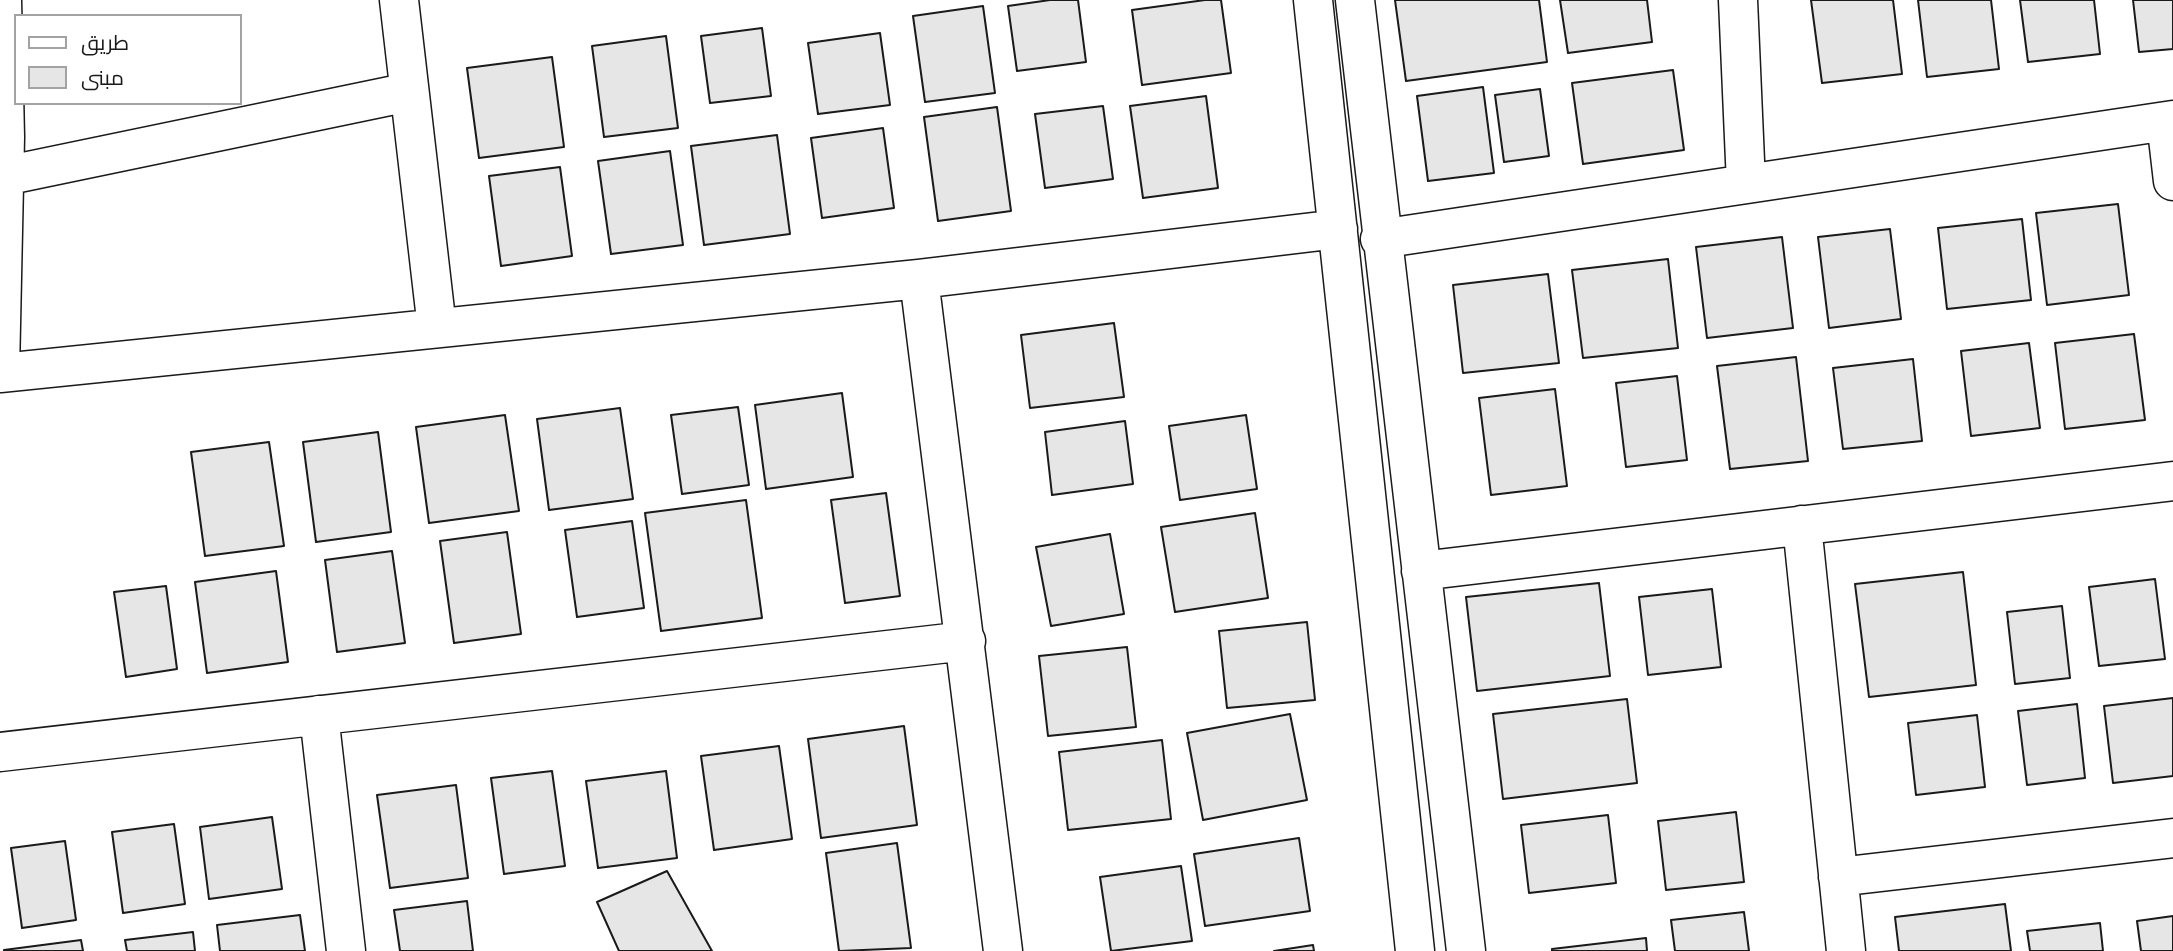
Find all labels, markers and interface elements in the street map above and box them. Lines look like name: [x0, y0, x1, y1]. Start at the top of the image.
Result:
legend: [14, 14, 242, 105]
text: طريق: [81, 27, 129, 55]
text: مبنى: [81, 62, 124, 90]

